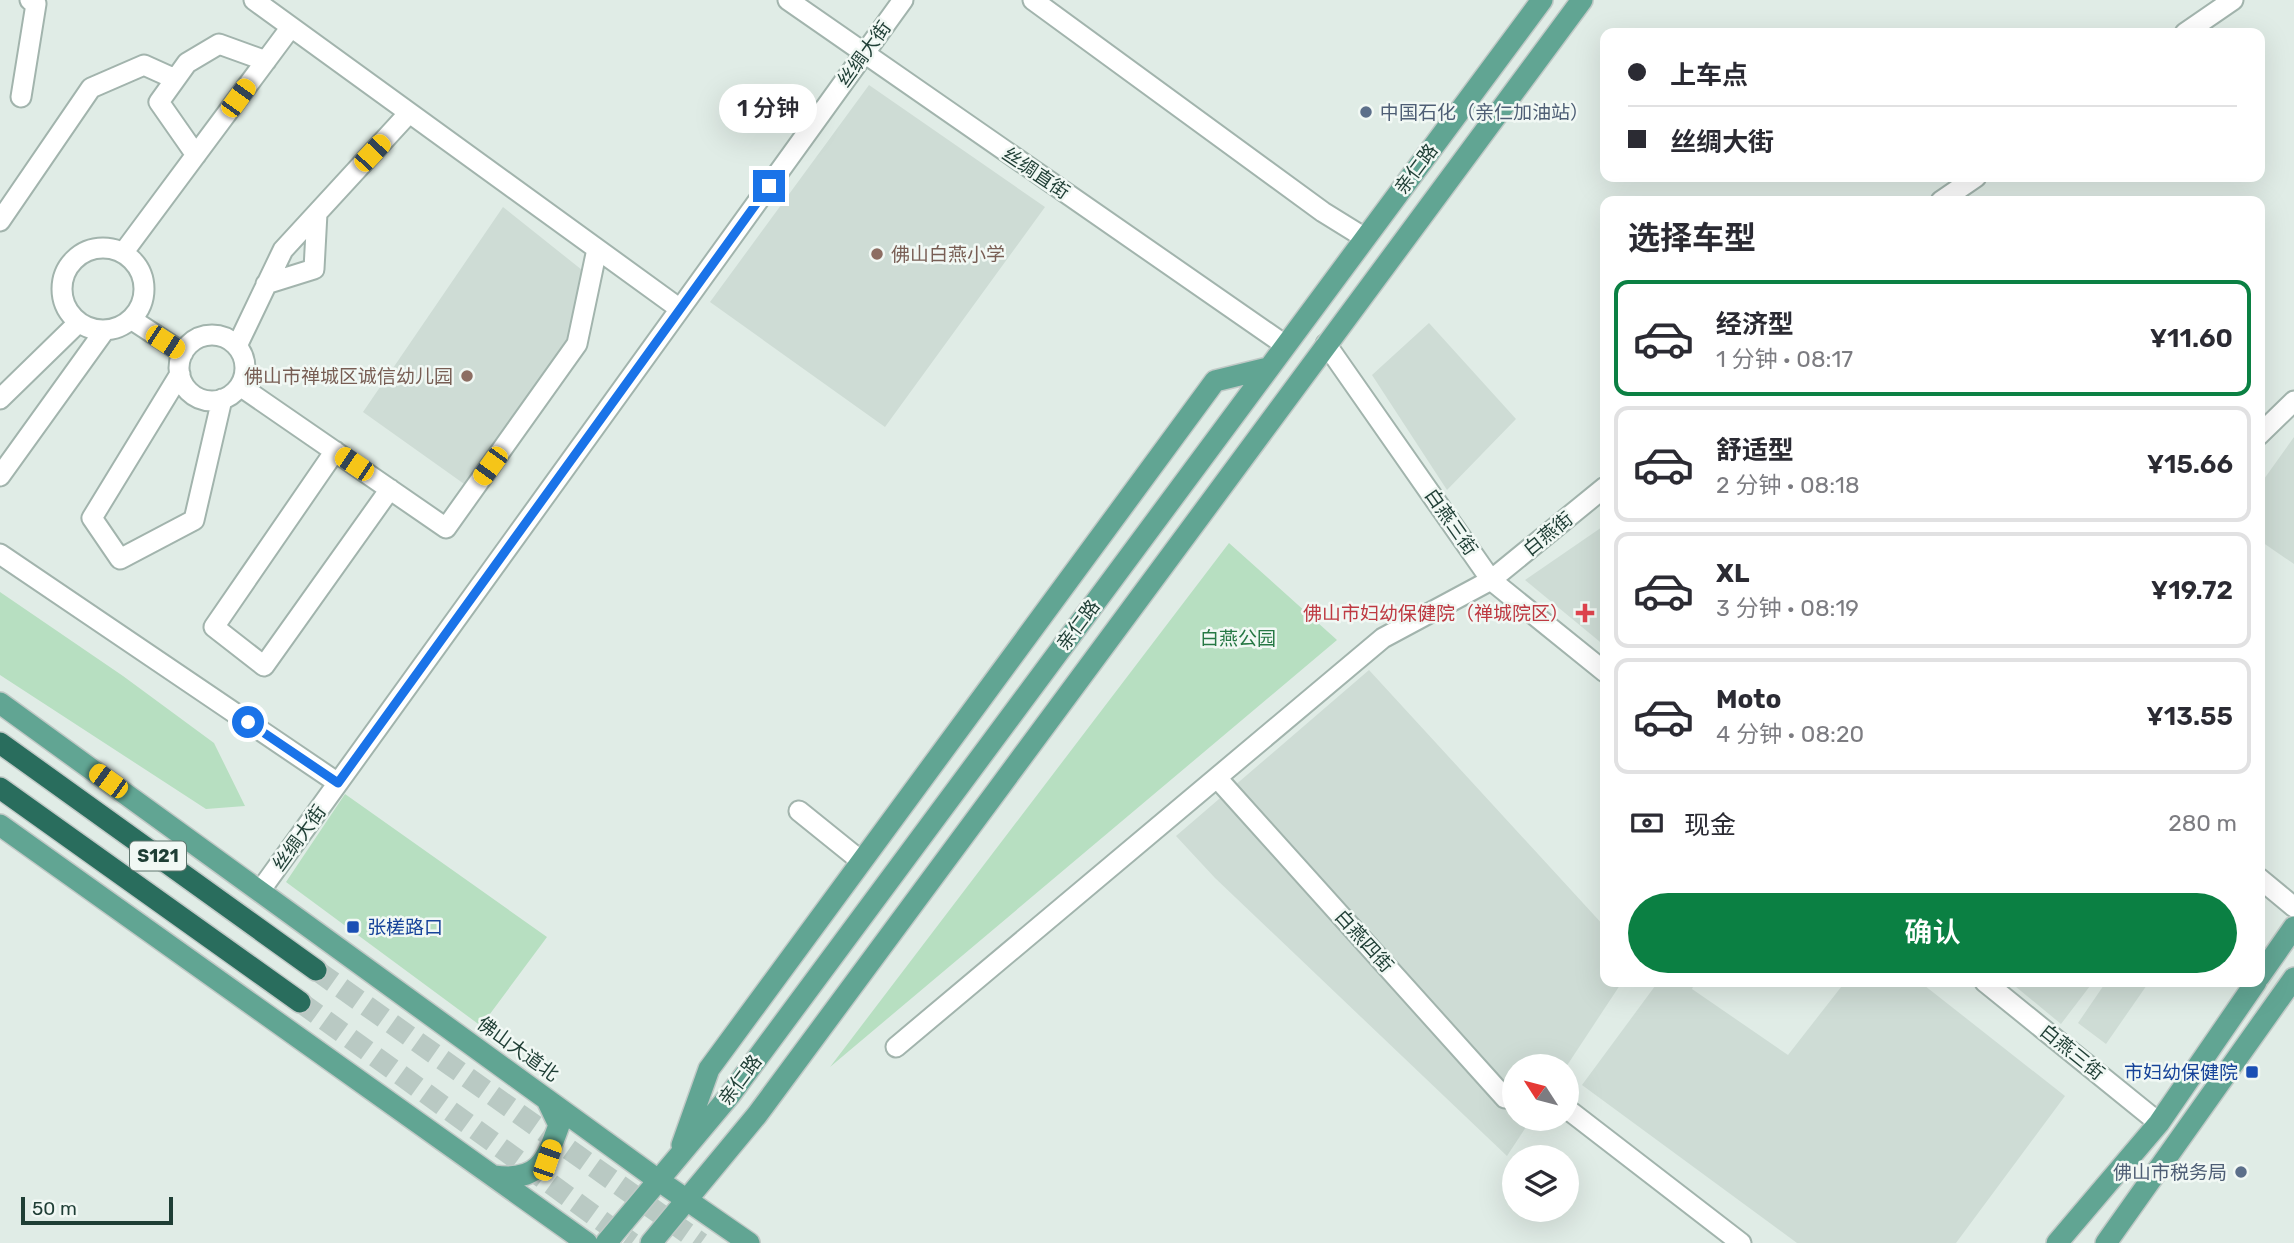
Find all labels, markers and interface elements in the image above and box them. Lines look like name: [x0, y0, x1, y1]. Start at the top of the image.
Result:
street label: 丝绸大街: [832, 16, 896, 92]
text: 上车点: [1670, 60, 1748, 91]
car: [218, 75, 259, 121]
callout: 1 分钟: [720, 85, 818, 134]
text: 1 分钟: [737, 94, 799, 122]
place label: 中国石化（亲仁加油站）: [1380, 101, 1589, 124]
marker: 中国石化（亲仁加油站）: [1358, 104, 1374, 120]
text: 丝绸大街: [1670, 127, 1774, 158]
car: [350, 130, 395, 176]
street label: 亲仁路: [1390, 139, 1442, 199]
street label: 丝绸直街: [998, 142, 1074, 204]
route end: [753, 170, 785, 202]
text: 选择车型: [1628, 219, 1756, 257]
place label: 佛山白燕小学: [891, 243, 1005, 266]
marker: 佛山白燕小学: [869, 246, 885, 262]
icon: car: [1632, 307, 1695, 370]
text: 经济型: [1716, 309, 1794, 340]
car: [142, 322, 189, 362]
text: ¥11.60: [2150, 323, 2233, 354]
text: 1 分钟 · 08:17: [1716, 345, 1853, 373]
place label: 佛山市禅城区诚信幼儿园: [244, 365, 453, 388]
marker: 佛山市禅城区诚信幼儿园: [459, 368, 475, 384]
icon: car: [1632, 433, 1695, 496]
text: 舒适型: [1716, 435, 1794, 466]
car: [470, 443, 511, 489]
car: [331, 444, 378, 484]
text: ¥15.66: [2147, 449, 2233, 480]
text: 2 分钟 · 08:18: [1716, 471, 1860, 499]
street label: 白燕三街: [1420, 484, 1482, 560]
street label: 白燕街: [1519, 507, 1577, 561]
text: XL: [1716, 558, 1749, 589]
icon: car: [1632, 559, 1695, 622]
text: ¥19.72: [2151, 575, 2233, 606]
text: 3 分钟 · 08:19: [1716, 594, 1859, 622]
street label: 亲仁路: [1052, 595, 1104, 655]
place label: 佛山市妇幼保健院（禅城院区）: [1303, 602, 1569, 625]
marker: 佛山市妇幼保健院（禅城院区）: [1575, 603, 1595, 623]
park label: 白燕公园: [1200, 627, 1276, 650]
text: Moto: [1716, 684, 1781, 715]
icon: car: [1632, 685, 1695, 748]
text: ¥13.55: [2146, 701, 2233, 732]
route start: [232, 706, 264, 738]
text: 4 分钟 · 08:20: [1716, 720, 1864, 748]
car: [85, 760, 132, 802]
street label: 丝绸大街: [267, 800, 331, 876]
icon: cash: [1628, 804, 1666, 842]
text: 280 m: [2168, 809, 2237, 837]
text: 现金: [1684, 810, 1736, 841]
road number: S121: [130, 842, 186, 870]
button: 确认: [1628, 893, 2237, 973]
street label: 白燕四街: [1330, 905, 1398, 977]
place label: 张槎路口: [367, 916, 443, 939]
marker: 张槎路口: [345, 919, 361, 935]
street label: 佛山大道北: [473, 1012, 563, 1086]
street label: 白燕三街: [2035, 1019, 2109, 1085]
street label: 亲仁路: [714, 1050, 766, 1110]
north arrow: [1502, 1054, 1578, 1130]
map controls: [1502, 1054, 1579, 1222]
place label: 市妇幼保健院: [2124, 1061, 2238, 1084]
marker: 市妇幼保健院: [2244, 1064, 2260, 1080]
car: [531, 1137, 564, 1183]
button: layers: [1502, 1145, 1579, 1222]
place label: 佛山市税务局: [2113, 1161, 2227, 1184]
marker: 佛山市税务局: [2233, 1164, 2249, 1180]
scale bar: [21, 1194, 173, 1226]
text: 50 m: [32, 1197, 77, 1220]

